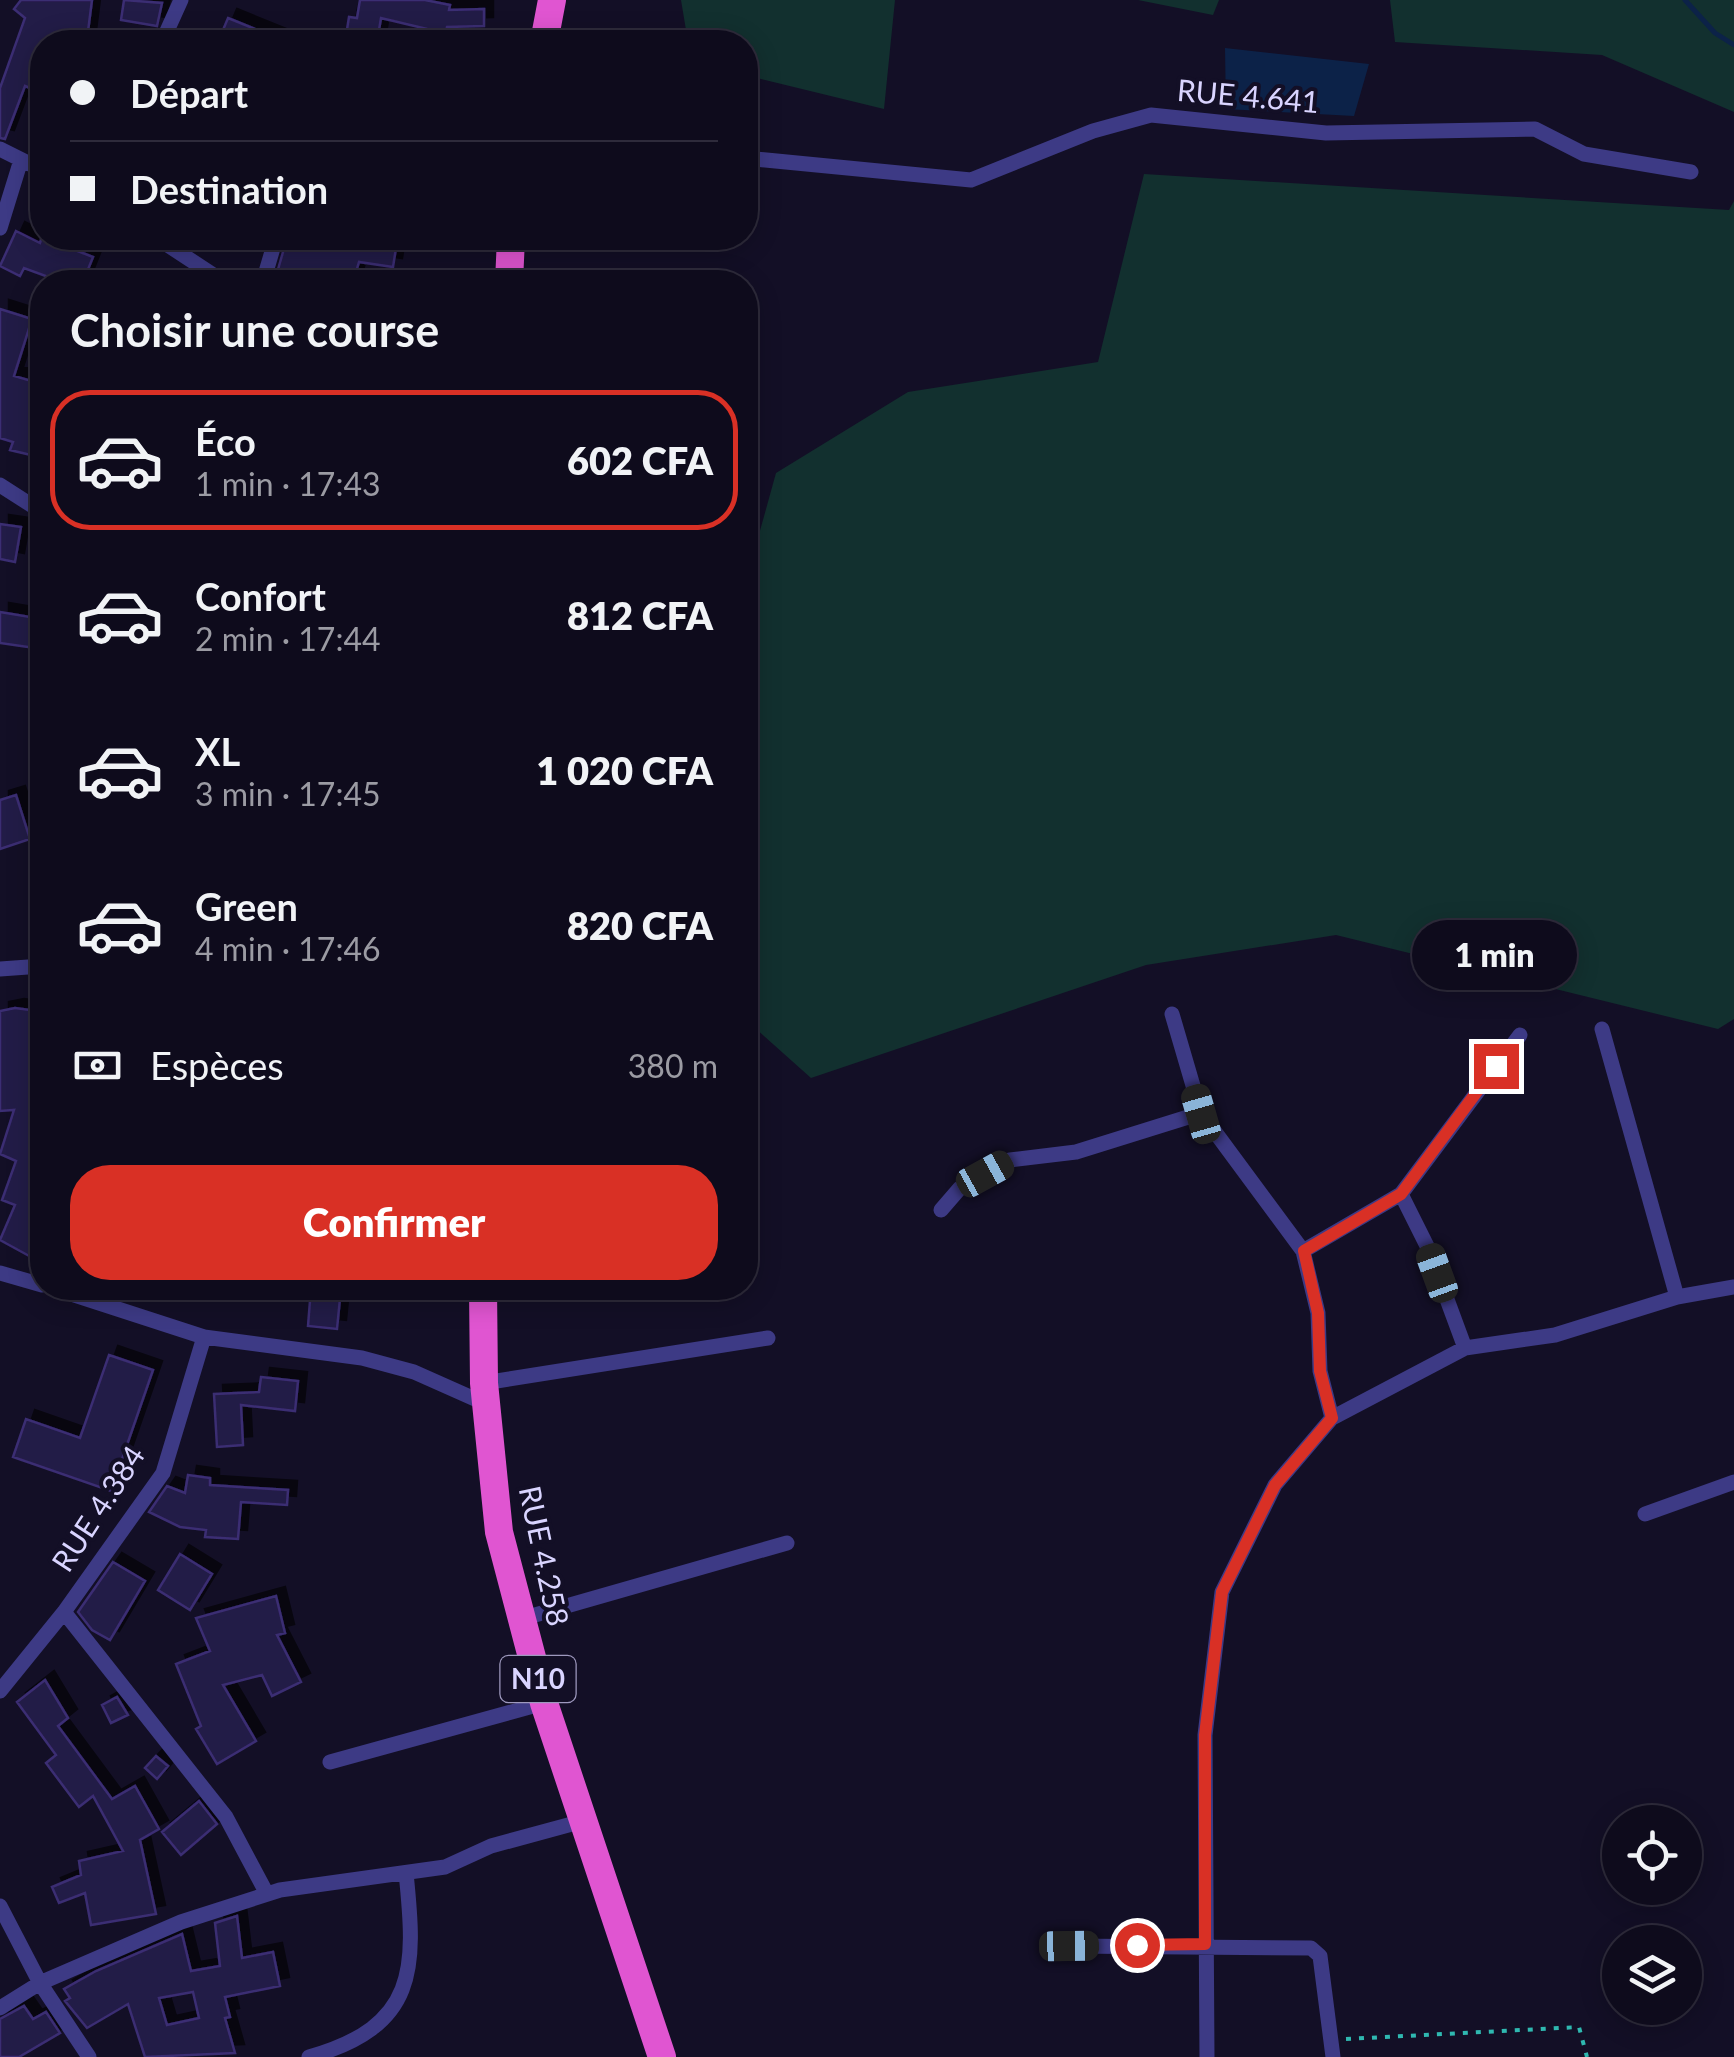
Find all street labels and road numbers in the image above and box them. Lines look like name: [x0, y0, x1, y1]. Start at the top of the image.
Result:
street label: RUE 4.641: [1176, 71, 1321, 119]
street label: RUE 4.384: [43, 1438, 151, 1577]
street label: RUE 4.258: [513, 1482, 577, 1629]
road number: N10: [500, 1656, 576, 1702]

